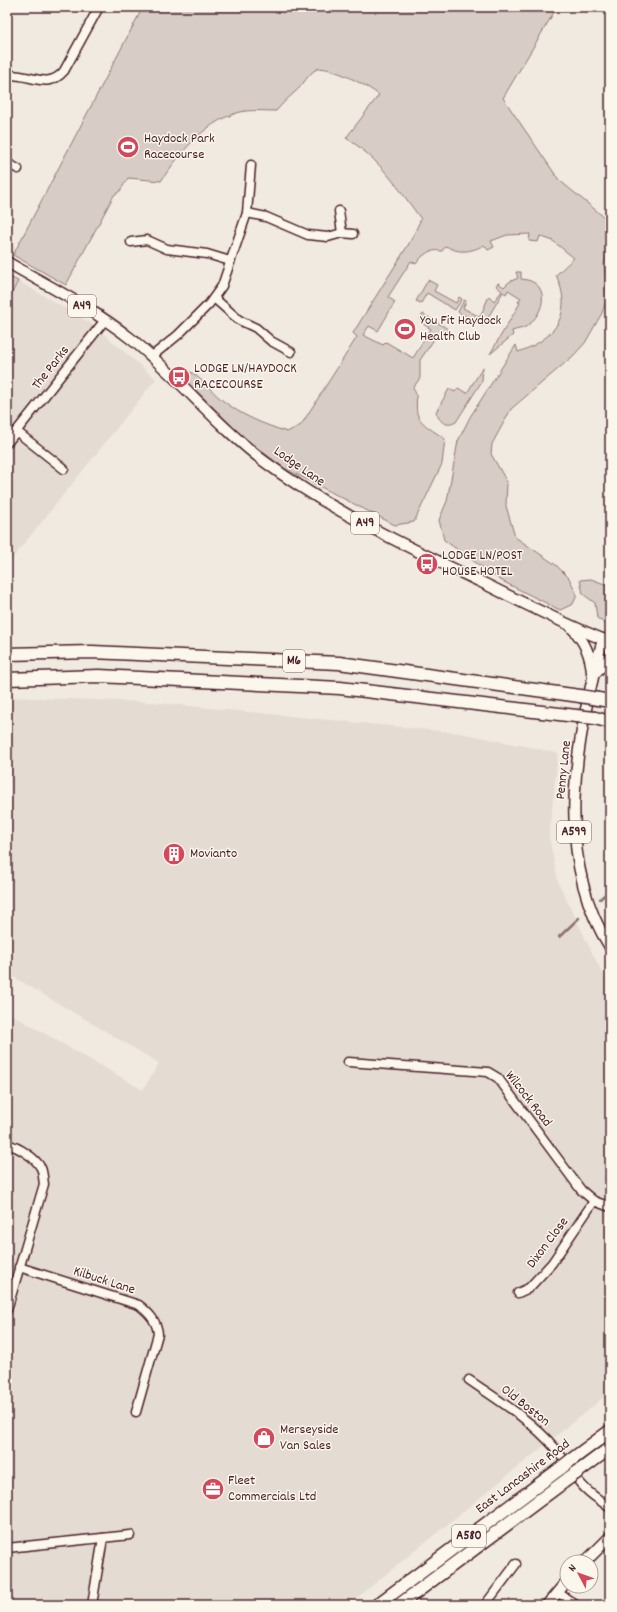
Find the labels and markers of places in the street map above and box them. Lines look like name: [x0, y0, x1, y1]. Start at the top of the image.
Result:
place label: Haydock Park Racecourse: [144, 129, 215, 165]
sports icon: Haydock Park Racecourse: [115, 134, 141, 160]
place label: You Fit Haydock Health Club: [420, 311, 502, 347]
sports icon: You Fit Haydock Health Club: [392, 316, 418, 342]
place label: LODGE LN/HAYDOCK RACECOURSE: [194, 359, 297, 395]
bus stop icon: LODGE LN/HAYDOCK RACECOURSE: [166, 364, 192, 390]
place label: LODGE LN/POST HOUSE HOTEL: [442, 546, 523, 582]
bus stop icon: LODGE LN/POST HOUSE HOTEL: [414, 551, 440, 577]
building icon: Movianto: [161, 841, 187, 867]
place label: Movianto: [190, 844, 237, 864]
place label: Merseyside Van Sales: [280, 1420, 338, 1456]
shop icon: Merseyside Van Sales: [251, 1425, 277, 1451]
place label: Fleet Commercials Ltd: [228, 1471, 316, 1507]
office icon: Fleet Commercials Ltd: [200, 1476, 226, 1502]

